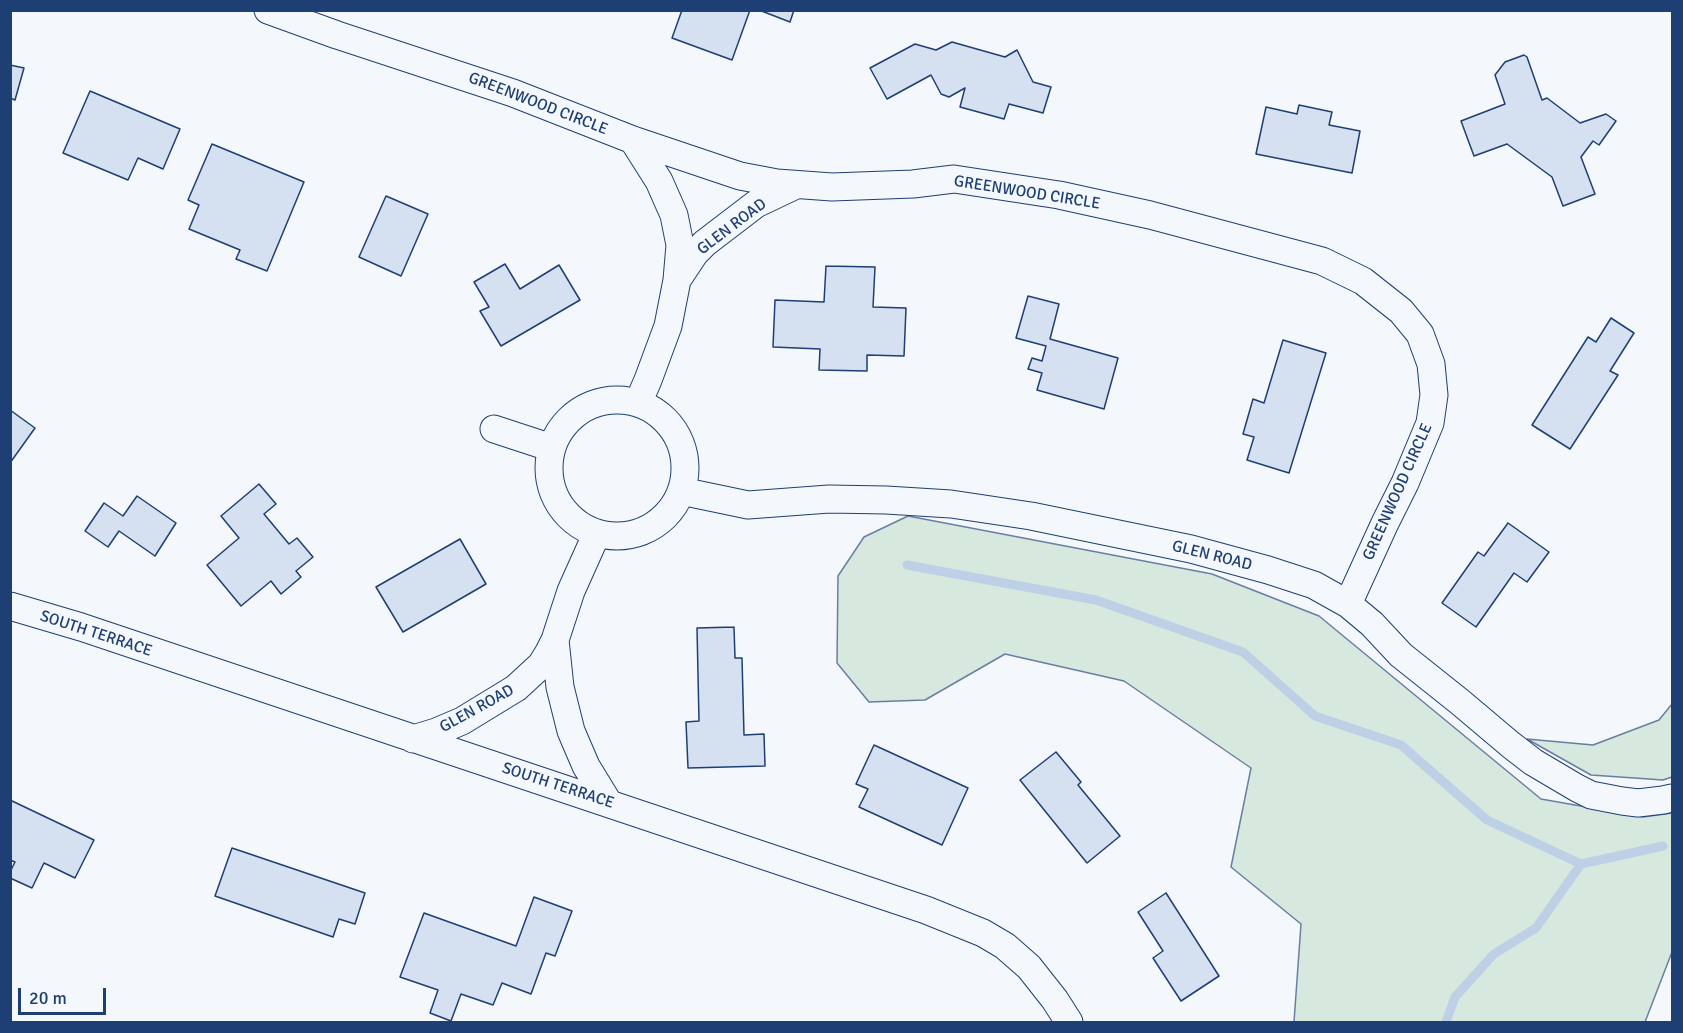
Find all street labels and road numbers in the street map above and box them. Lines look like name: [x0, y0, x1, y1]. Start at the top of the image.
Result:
street label: GREENWOOD CIRCLE: [466, 69, 610, 139]
street label: GREENWOOD CIRCLE: [952, 172, 1102, 214]
street label: GLEN ROAD: [694, 195, 770, 259]
street label: GREENWOOD CIRCLE: [1359, 421, 1437, 563]
street label: GLEN ROAD: [1170, 537, 1254, 575]
street label: SOUTH TERRACE: [38, 607, 154, 661]
street label: GLEN ROAD: [437, 681, 517, 737]
street label: SOUTH TERRACE: [500, 759, 616, 813]

